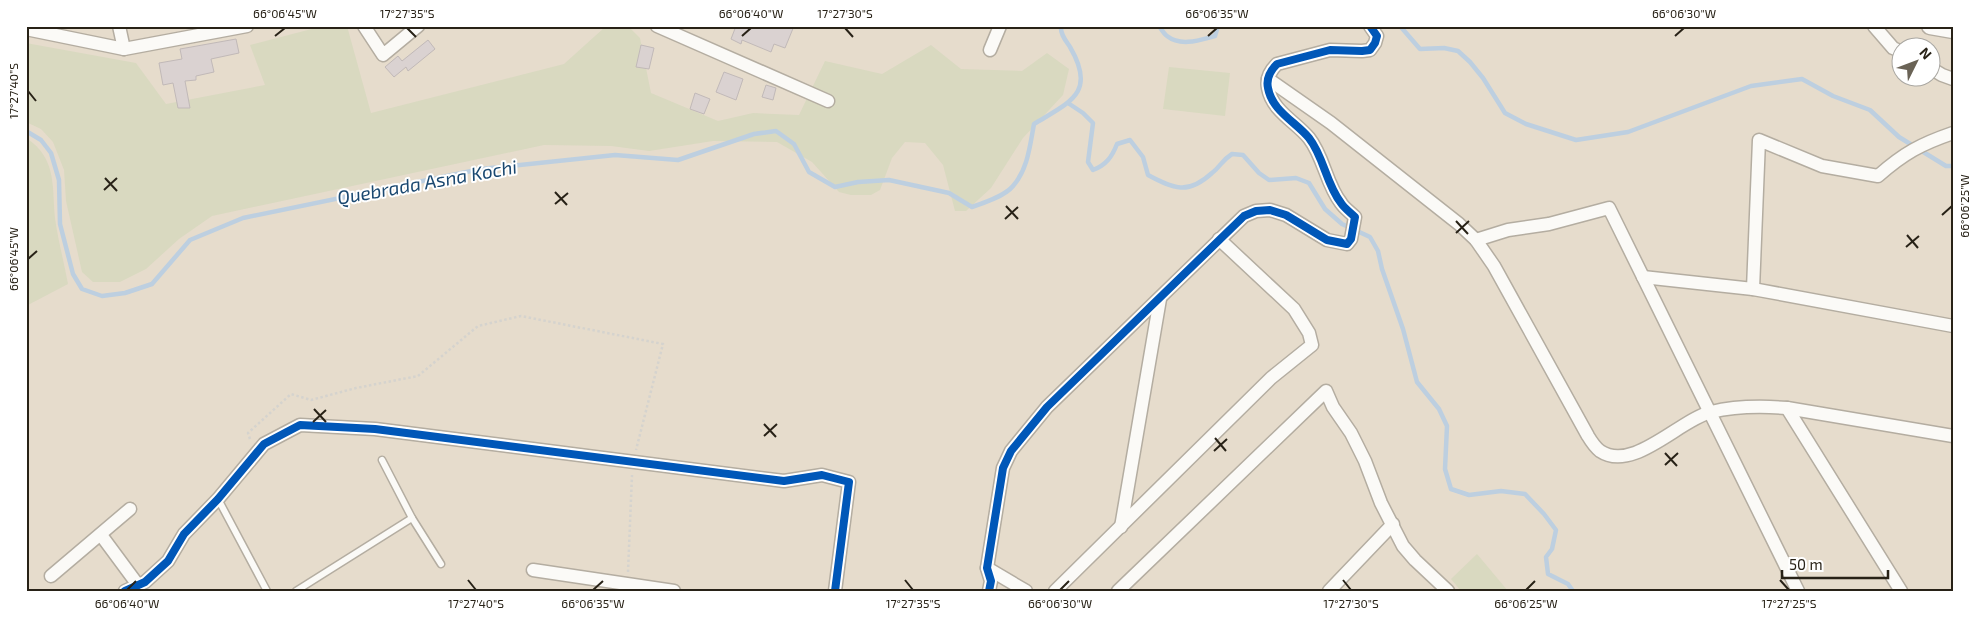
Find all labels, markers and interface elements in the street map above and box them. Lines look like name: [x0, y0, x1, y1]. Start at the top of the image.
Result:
text: 66°06'45"W: [253, 6, 317, 20]
text: 17°27'35"S: [380, 6, 435, 20]
text: 66°06'40"W: [719, 6, 783, 20]
text: 17°27'30"S: [817, 6, 873, 20]
text: 66°06'35"W: [1185, 6, 1249, 20]
text: 66°06'30"W: [1652, 6, 1716, 20]
north arrow: [1892, 38, 1942, 88]
text: N: [1916, 44, 1936, 62]
text: 17°27'40"S: [6, 63, 20, 119]
water label: Quebrada Asna Kochi: [335, 154, 519, 209]
text: 66°06'25"W: [1957, 174, 1971, 238]
text: 66°06'45"W: [6, 227, 20, 291]
scale bar: [1782, 547, 1888, 579]
text: 50 m: [1789, 555, 1823, 573]
text: 66°06'40"W: [95, 596, 159, 610]
text: 17°27'40"S: [448, 596, 504, 610]
text: 66°06'35"W: [561, 596, 625, 610]
text: 17°27'35"S: [886, 596, 941, 610]
text: 66°06'30"W: [1028, 596, 1092, 610]
text: 17°27'30"S: [1323, 596, 1379, 610]
text: 66°06'25"W: [1494, 596, 1558, 610]
text: 17°27'25"S: [1762, 596, 1817, 610]

